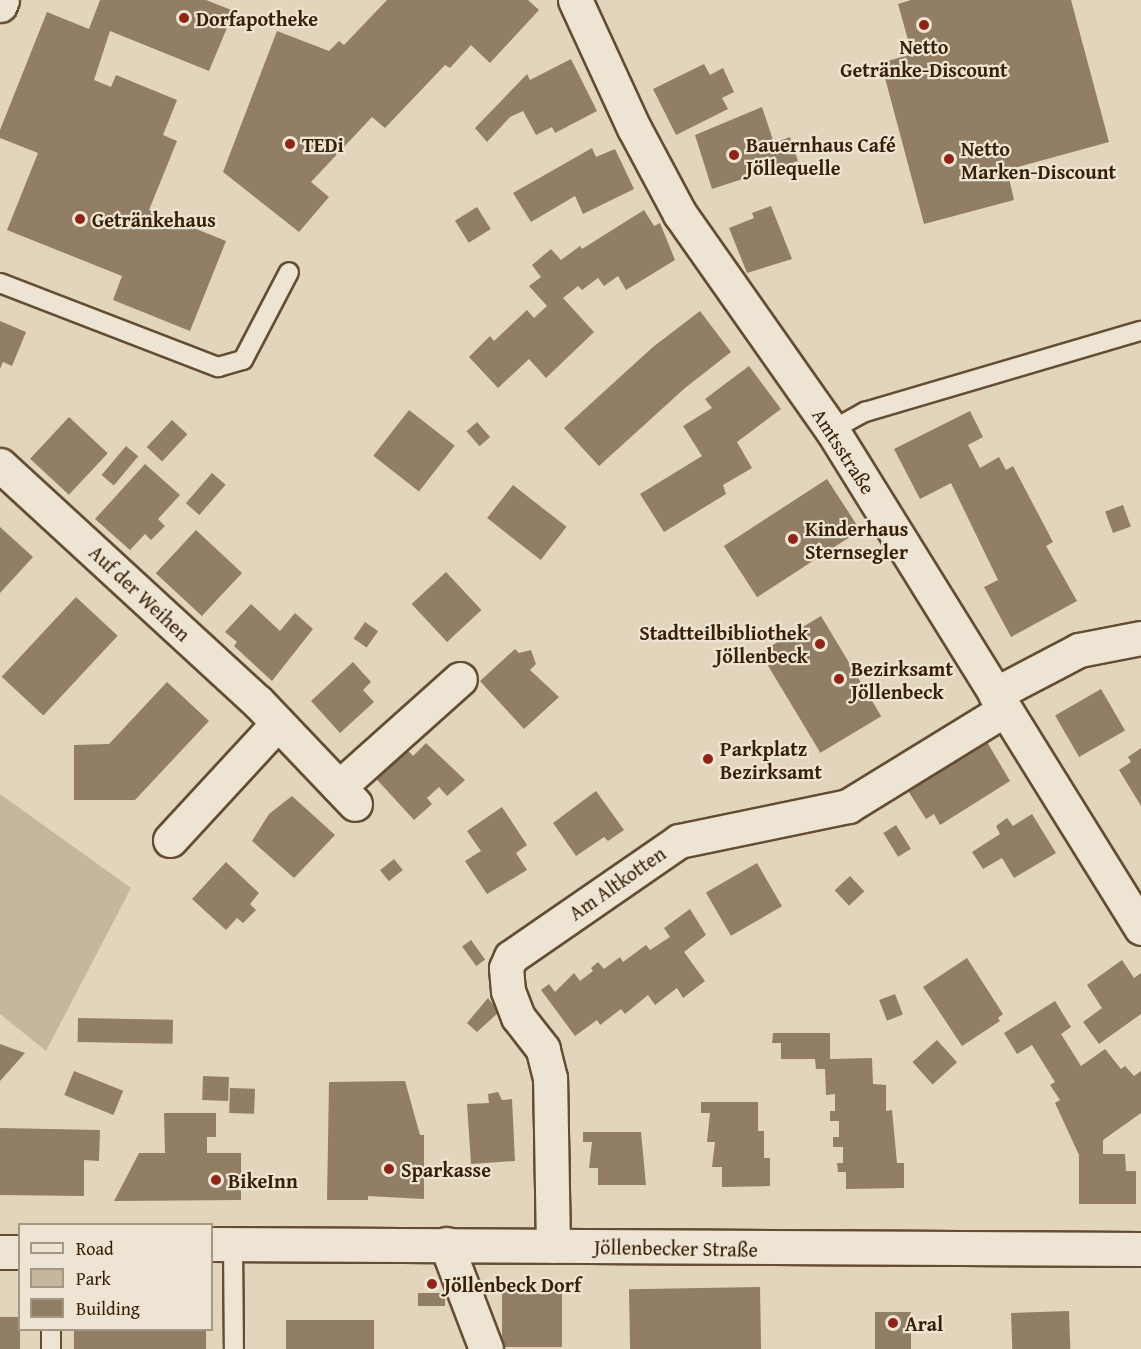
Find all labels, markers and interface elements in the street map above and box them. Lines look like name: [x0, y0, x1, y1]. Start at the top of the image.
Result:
place label: Dorfapotheke: [196, 6, 318, 30]
marker: Dorfapotheke: [177, 11, 191, 25]
marker: Netto Getränke-Discount: [917, 18, 931, 32]
place label: Netto Getränke-Discount: [840, 35, 1008, 82]
place label: TEDi: [302, 132, 344, 156]
place label: Bauernhaus Café Jöllequelle: [746, 132, 896, 179]
place label: Netto Marken-Discount: [961, 136, 1116, 183]
marker: TEDi: [283, 137, 297, 151]
marker: Bauernhaus Café Jöllequelle: [727, 148, 741, 162]
marker: Netto Marken-Discount: [942, 152, 956, 166]
place label: Getränkehaus: [92, 207, 216, 231]
marker: Getränkehaus: [73, 212, 87, 226]
street label: Amtsstraße: [807, 404, 881, 498]
place label: Kinderhaus Sternsegler: [805, 516, 908, 563]
marker: Kinderhaus Sternsegler: [786, 532, 800, 546]
street label: Auf der Weihen: [84, 540, 196, 646]
place label: Stadtteilbibliothek Jöllenbeck: [639, 620, 808, 667]
marker: Stadtteilbibliothek Jöllenbeck: [813, 637, 827, 651]
place label: Bezirksamt Jöllenbeck: [851, 656, 953, 703]
marker: Bezirksamt Jöllenbeck: [832, 672, 846, 686]
place label: Parkplatz Bezirksamt: [720, 736, 822, 783]
marker: Parkplatz Bezirksamt: [701, 752, 715, 766]
street label: Am Altkotten: [564, 841, 670, 925]
place label: Sparkasse: [401, 1157, 491, 1181]
marker: Sparkasse: [382, 1162, 396, 1176]
place label: BikeInn: [228, 1168, 298, 1192]
marker: BikeInn: [209, 1173, 223, 1187]
legend: [18, 1223, 213, 1331]
text: Road: [76, 1235, 114, 1262]
street label: Jöllenbecker Straße: [594, 1235, 758, 1261]
text: Park: [76, 1265, 111, 1292]
place label: Jöllenbeck Dorf: [444, 1272, 581, 1296]
marker: Jöllenbeck Dorf: [425, 1277, 439, 1291]
text: Building: [76, 1295, 140, 1322]
place label: Aral: [905, 1311, 943, 1335]
marker: Aral: [886, 1316, 900, 1330]

